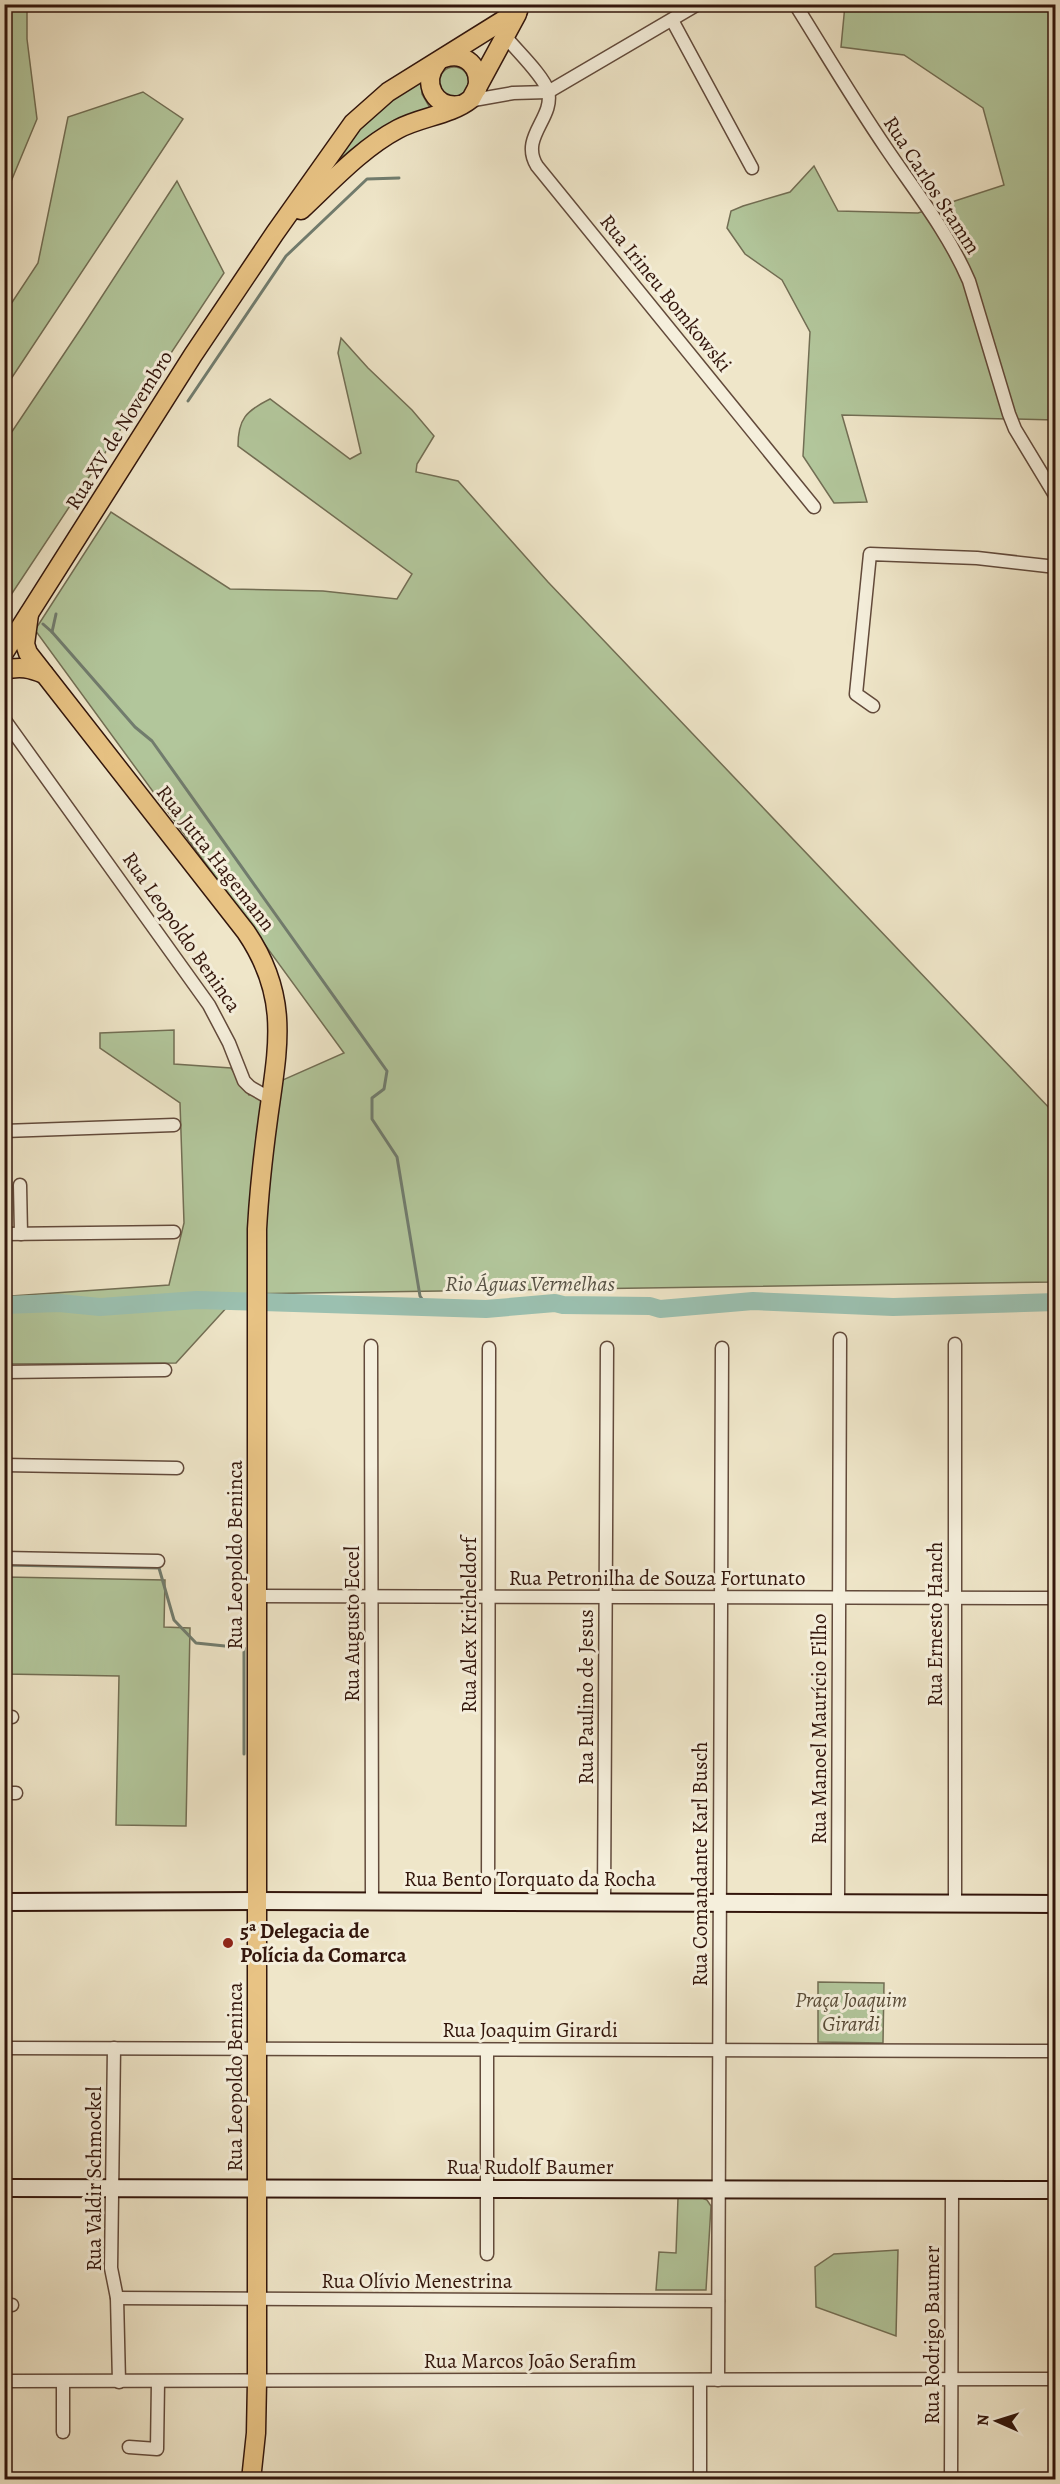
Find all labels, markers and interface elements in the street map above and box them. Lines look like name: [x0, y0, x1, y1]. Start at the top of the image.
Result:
street label: Rua Carlos Stamm: [877, 111, 987, 259]
street label: Rua Irineu Bomkowski: [594, 208, 738, 378]
street label: Rua XV de Novembro: [59, 345, 179, 515]
street label: Rua Jutta Hagemann: [150, 779, 282, 937]
street label: Rua Leopoldo Beninca: [116, 846, 248, 1018]
water label: Rio Águas Vermelhas: [445, 1269, 615, 1299]
street label: Rua Leopoldo Beninca: [221, 1460, 249, 1650]
street label: Rua Alex Kricheldorf: [455, 1534, 483, 1713]
street label: Rua Ernesto Hanch: [921, 1541, 949, 1707]
street label: Rua Augusto Eccel: [338, 1546, 366, 1702]
street label: Rua Petronilha de Souza Fortunato: [509, 1564, 805, 1592]
street label: Rua Paulino de Jesus: [572, 1609, 600, 1785]
street label: Rua Manoel Maurício Filho: [805, 1614, 833, 1844]
street label: Rua Comandante Karl Busch: [686, 1741, 714, 1987]
street label: Rua Bento Torquato da Rocha: [404, 1865, 656, 1893]
place label: 5ª Delegacia de Polícia da Comarca: [240, 1917, 407, 1969]
marker: 5ª Delegacia de Polícia da Comarca: [221, 1936, 235, 1950]
street label: Rua Leopoldo Beninca: [221, 1982, 249, 2172]
park label: Praça Joaquim Girardi: [795, 1986, 907, 2038]
street label: Rua Joaquim Girardi: [442, 2016, 618, 2044]
street label: Rua Valdir Schmockel: [80, 2086, 108, 2272]
street label: Rua Rudolf Baumer: [446, 2153, 614, 2181]
street label: Rua Rodrigo Baumer: [918, 2245, 946, 2425]
street label: Rua Olívio Menestrina: [321, 2267, 513, 2295]
street label: Rua Marcos João Serafim: [424, 2347, 636, 2375]
north arrow: [967, 2391, 1027, 2451]
text: N: [972, 2414, 994, 2427]

